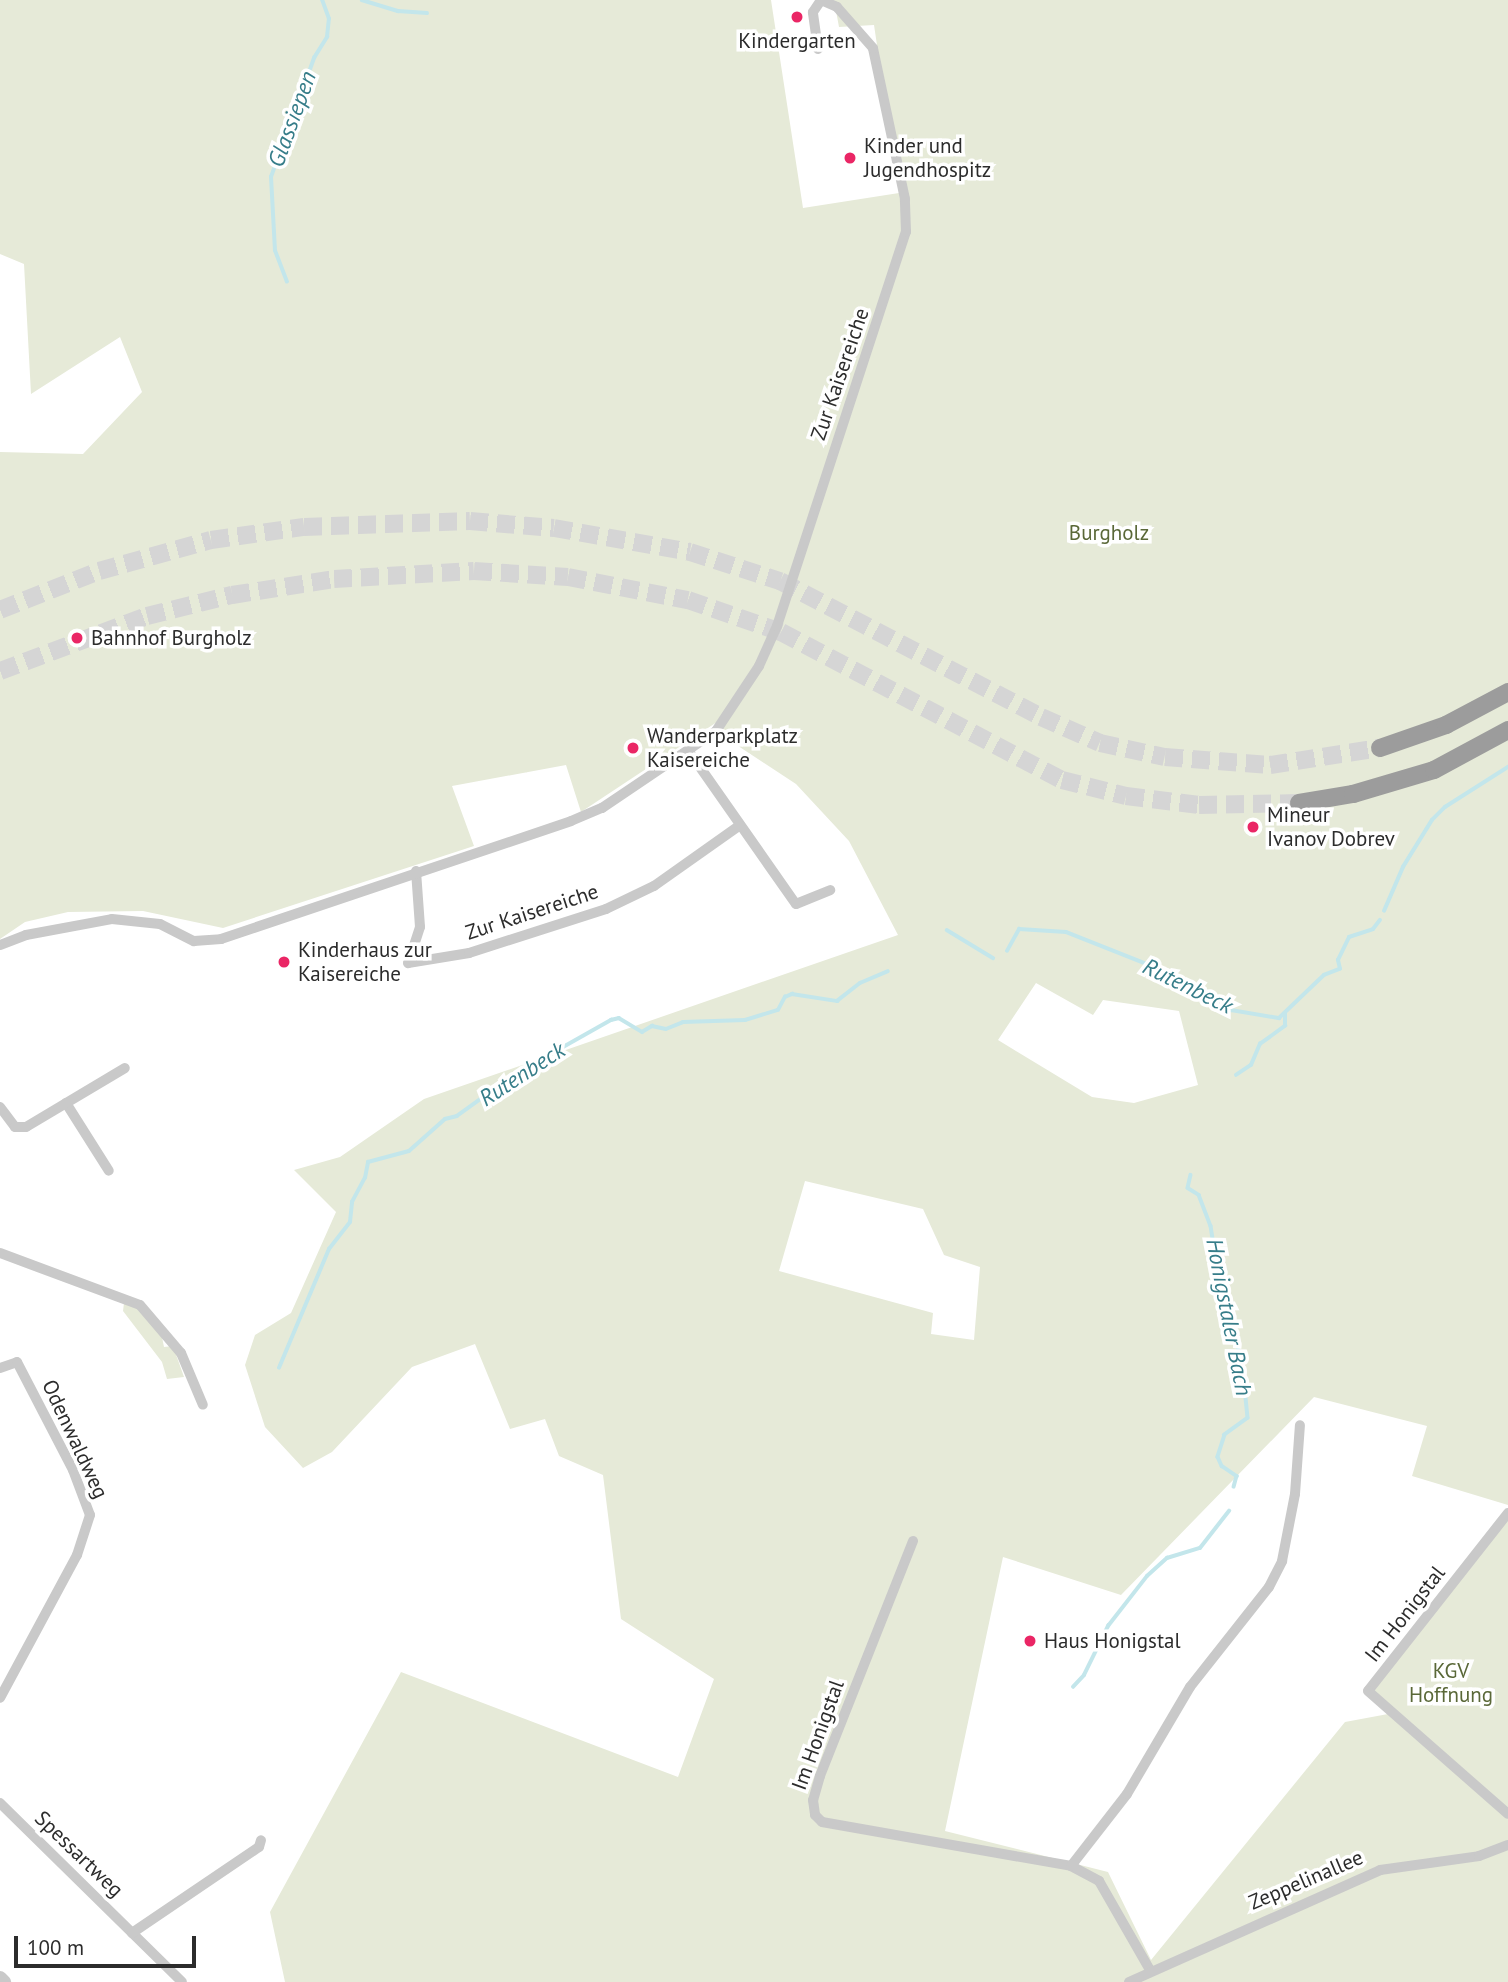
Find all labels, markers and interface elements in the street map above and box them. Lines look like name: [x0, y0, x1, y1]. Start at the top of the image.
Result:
marker: Kindergarten: [789, 9, 805, 25]
place label: Kindergarten: [738, 28, 856, 54]
water label: Glassiepen: [262, 67, 322, 171]
place label: Kinder und Jugendhospitz: [864, 133, 991, 183]
marker: Kinder und Jugendhospitz: [842, 150, 858, 166]
street label: Zur Kaisereiche: [806, 305, 874, 443]
park label: Burgholz: [1069, 520, 1149, 546]
place label: Bahnhof Burgholz: [91, 625, 252, 651]
marker: Bahnhof Burgholz: [69, 630, 85, 646]
place label: Wanderparkplatz Kaisereiche: [647, 723, 798, 773]
marker: Wanderparkplatz Kaisereiche: [625, 740, 641, 756]
place label: Mineur Ivanov Dobrev: [1267, 802, 1396, 852]
marker: Mineur Ivanov Dobrev: [1245, 819, 1261, 835]
street label: Zur Kaisereiche: [463, 879, 601, 945]
place label: Kinderhaus zur Kaisereiche: [298, 937, 433, 987]
water label: Rutenbeck: [1138, 952, 1238, 1020]
marker: Kinderhaus zur Kaisereiche: [276, 954, 292, 970]
water label: Rutenbeck: [474, 1036, 570, 1112]
water label: Honigstaler Bach: [1200, 1236, 1258, 1398]
street label: Odenwaldweg: [37, 1376, 113, 1502]
street label: Im Honigstal: [1360, 1561, 1450, 1667]
place label: Haus Honigstal: [1044, 1628, 1181, 1654]
marker: Haus Honigstal: [1022, 1633, 1038, 1649]
park label: KGV Hoffnung: [1409, 1658, 1493, 1708]
street label: Im Honigstal: [786, 1677, 850, 1793]
street label: Spessartweg: [30, 1806, 128, 1902]
street label: Zeppelinallee: [1245, 1845, 1367, 1915]
scale bar: [18, 1923, 200, 1967]
text: 100 m: [27, 1934, 84, 1961]

